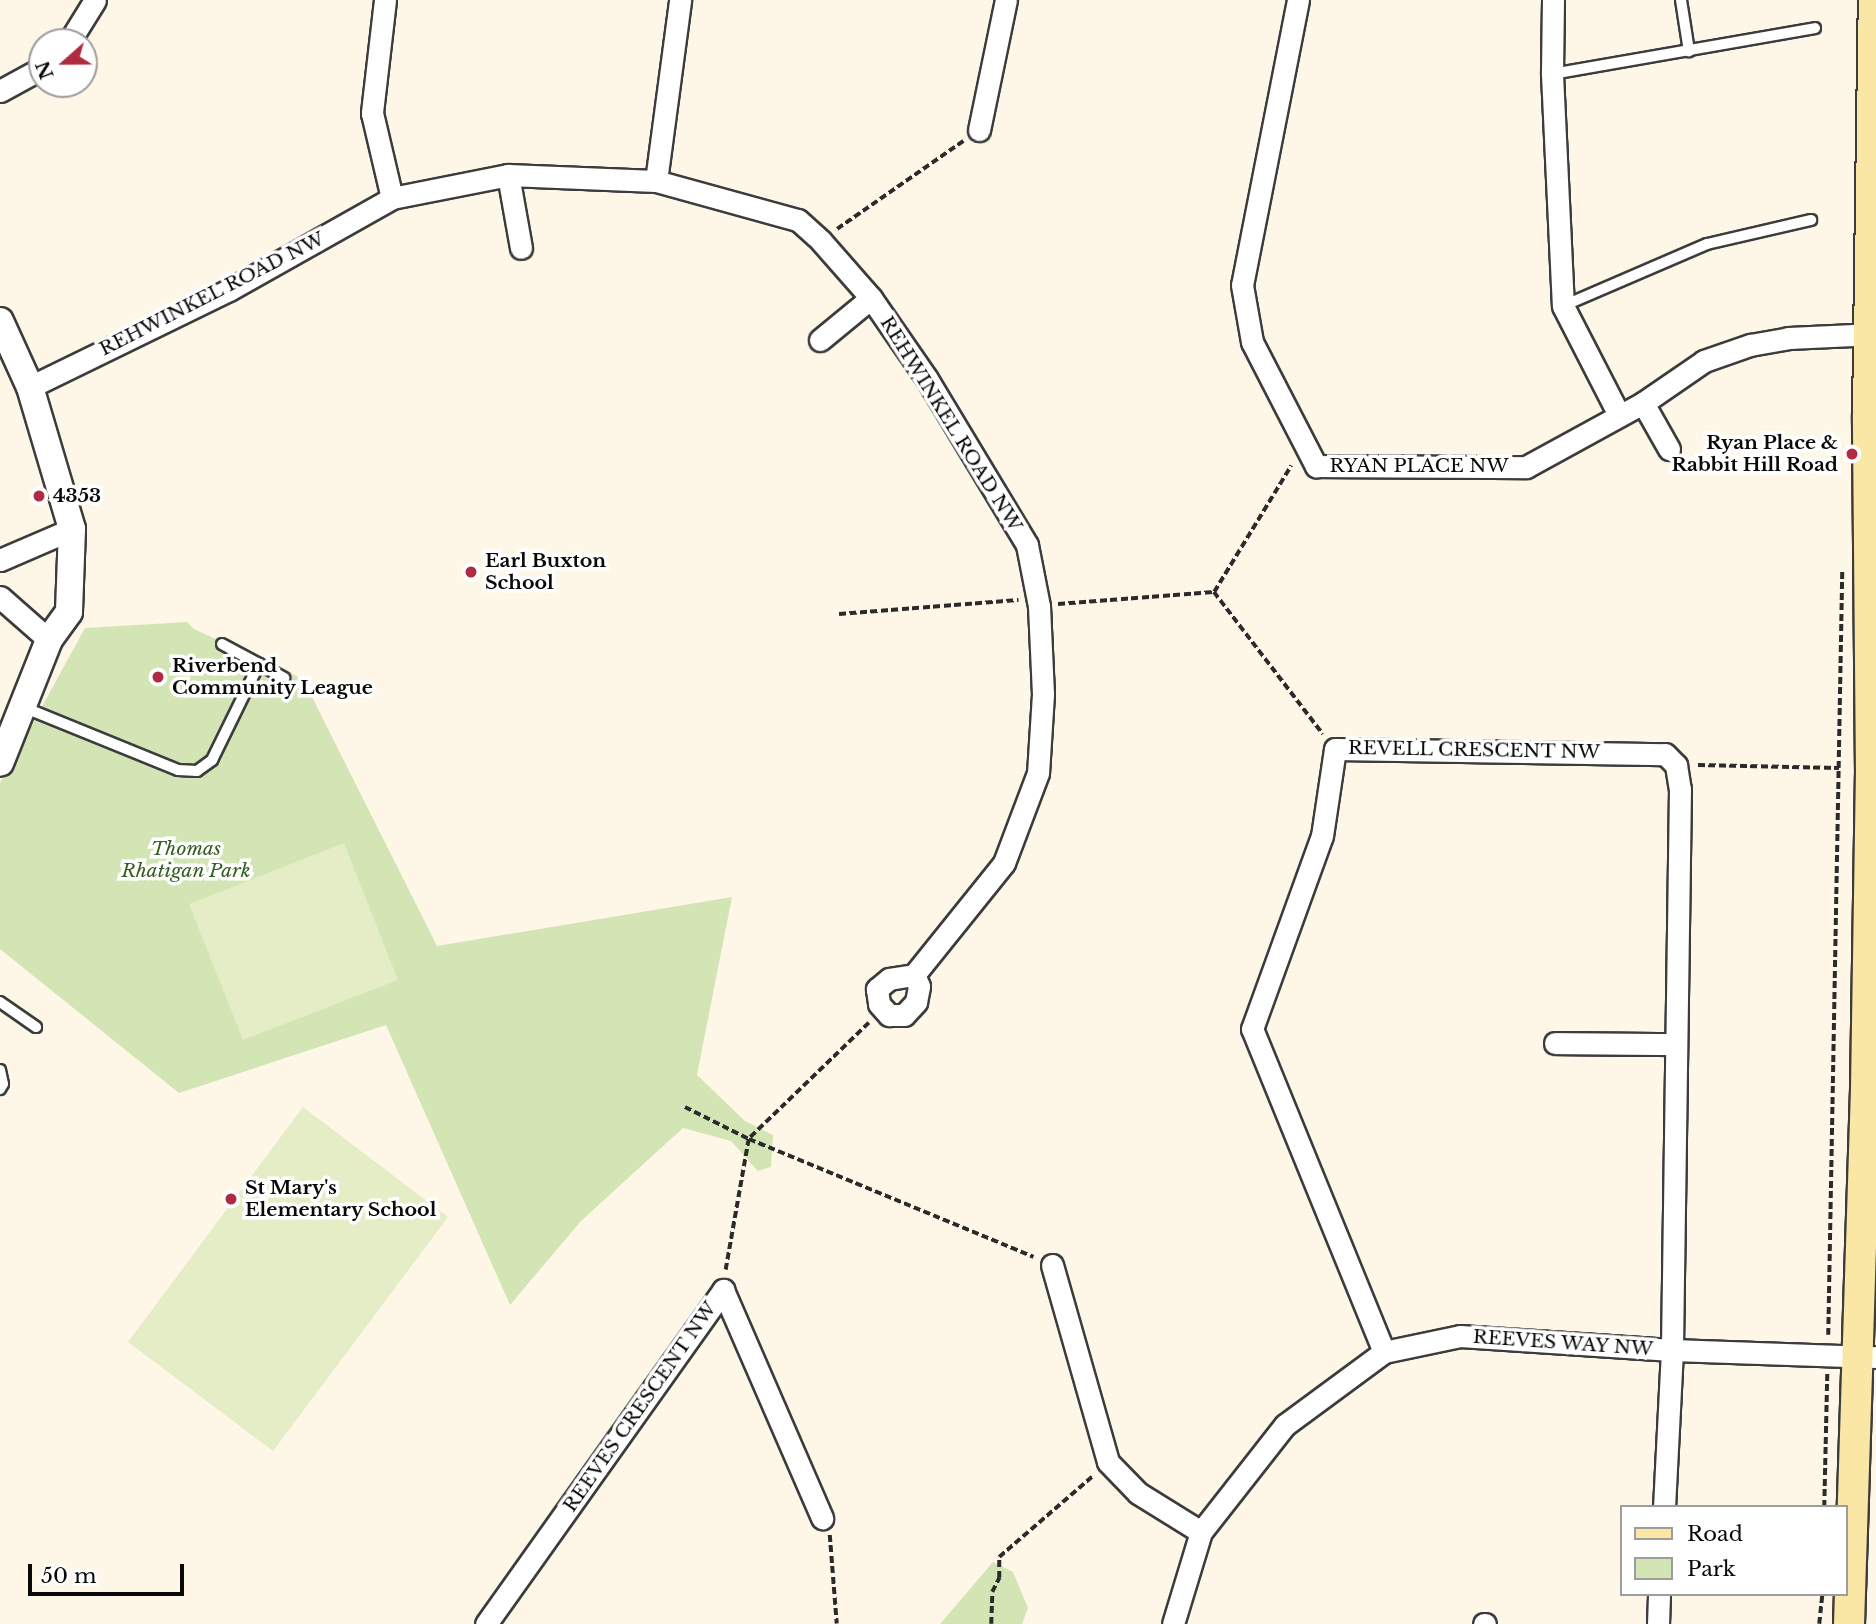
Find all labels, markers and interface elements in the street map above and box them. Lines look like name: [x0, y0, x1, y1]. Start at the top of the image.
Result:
north arrow: [28, 28, 98, 98]
text: N: [31, 58, 59, 82]
street label: REHWINKEL ROAD NW: [95, 227, 329, 361]
street label: REHWINKEL ROAD NW: [875, 312, 1027, 536]
place label: Ryan Place & Rabbit Hill Road: [1672, 432, 1838, 476]
marker: Ryan Place & Rabbit Hill Road: [1844, 446, 1860, 462]
street label: RYAN PLACE NW: [1329, 455, 1509, 477]
place label: 4353: [53, 485, 101, 507]
marker: 4353: [31, 488, 47, 504]
place label: Earl Buxton School: [485, 550, 606, 594]
marker: Earl Buxton School: [463, 564, 479, 580]
place label: Riverbend Community League: [172, 655, 373, 699]
marker: Riverbend Community League: [150, 669, 166, 685]
street label: REVELL CRESCENT NW: [1347, 736, 1601, 764]
park label: Thomas Rhatigan Park: [121, 838, 251, 882]
place label: St Mary's Elementary School: [245, 1177, 437, 1221]
marker: St Mary's Elementary School: [223, 1191, 239, 1207]
street label: REEVES CRESCENT NW: [559, 1297, 721, 1517]
street label: REEVES WAY NW: [1471, 1325, 1655, 1361]
legend: [1620, 1505, 1848, 1596]
text: Road: [1687, 1521, 1743, 1547]
scale bar: [32, 1550, 187, 1594]
text: Park: [1687, 1556, 1736, 1582]
text: 50 m: [41, 1563, 96, 1589]

